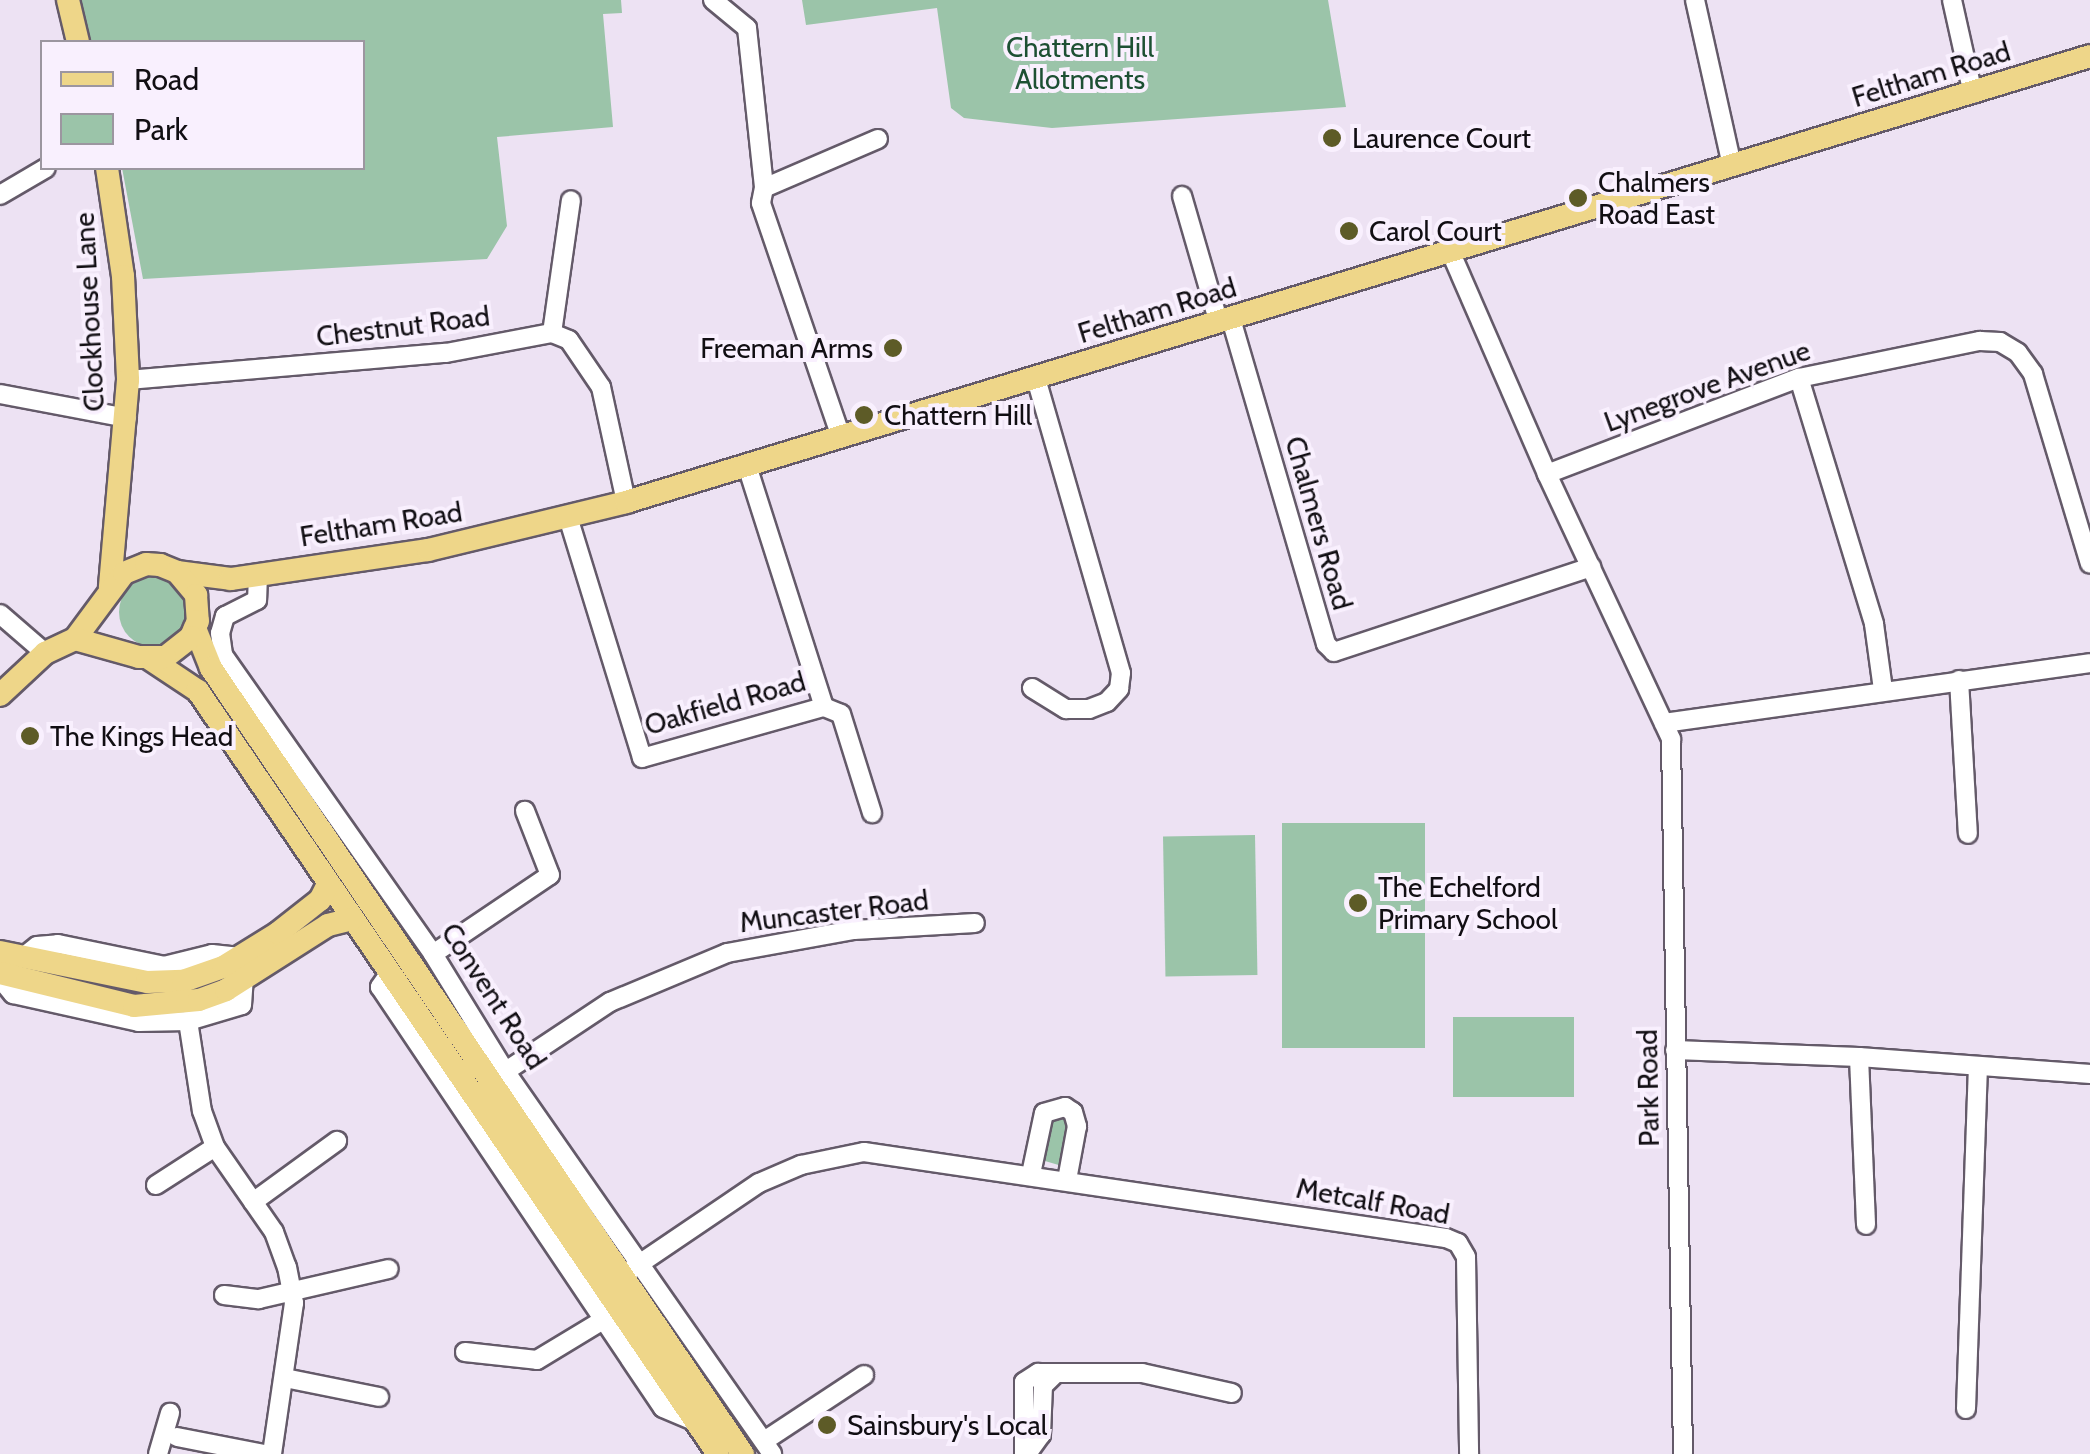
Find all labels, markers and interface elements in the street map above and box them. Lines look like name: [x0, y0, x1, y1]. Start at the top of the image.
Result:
park label: Chattern Hill Allotments: [1006, 30, 1154, 96]
street label: Feltham Road: [1848, 34, 2014, 114]
legend: [40, 40, 365, 170]
text: Road: [134, 61, 199, 98]
text: Park: [134, 111, 188, 148]
place label: Laurence Court: [1352, 121, 1531, 155]
marker: Laurence Court: [1321, 127, 1343, 149]
place label: Chalmers Road East: [1598, 165, 1715, 231]
marker: Chalmers Road East: [1567, 187, 1589, 209]
street label: Clockhouse Lane: [67, 212, 111, 412]
place label: Carol Court: [1369, 214, 1502, 248]
marker: Carol Court: [1338, 220, 1360, 242]
street label: Feltham Road: [1074, 270, 1240, 350]
street label: Chestnut Road: [314, 299, 492, 353]
place label: Freeman Arms: [700, 331, 873, 365]
street label: Lynegrove Avenue: [1599, 333, 1815, 439]
marker: Freeman Arms: [882, 337, 904, 359]
place label: Chattern Hill: [884, 398, 1032, 432]
marker: Chattern Hill: [853, 404, 875, 426]
street label: Chalmers Road: [1278, 432, 1360, 614]
street label: Feltham Road: [297, 495, 465, 553]
street label: Oakfield Road: [641, 664, 809, 742]
place label: The Kings Head: [50, 719, 233, 753]
marker: The Kings Head: [19, 725, 41, 747]
place label: The Echelford Primary School: [1378, 870, 1558, 936]
street label: Muncaster Road: [738, 883, 930, 939]
marker: The Echelford Primary School: [1347, 892, 1369, 914]
street label: Convent Road: [434, 917, 554, 1075]
street label: Park Road: [1630, 1029, 1666, 1147]
street label: Metcalf Road: [1294, 1171, 1452, 1231]
place label: Sainsbury's Local: [847, 1408, 1047, 1442]
marker: Sainsbury's Local: [816, 1414, 838, 1436]

